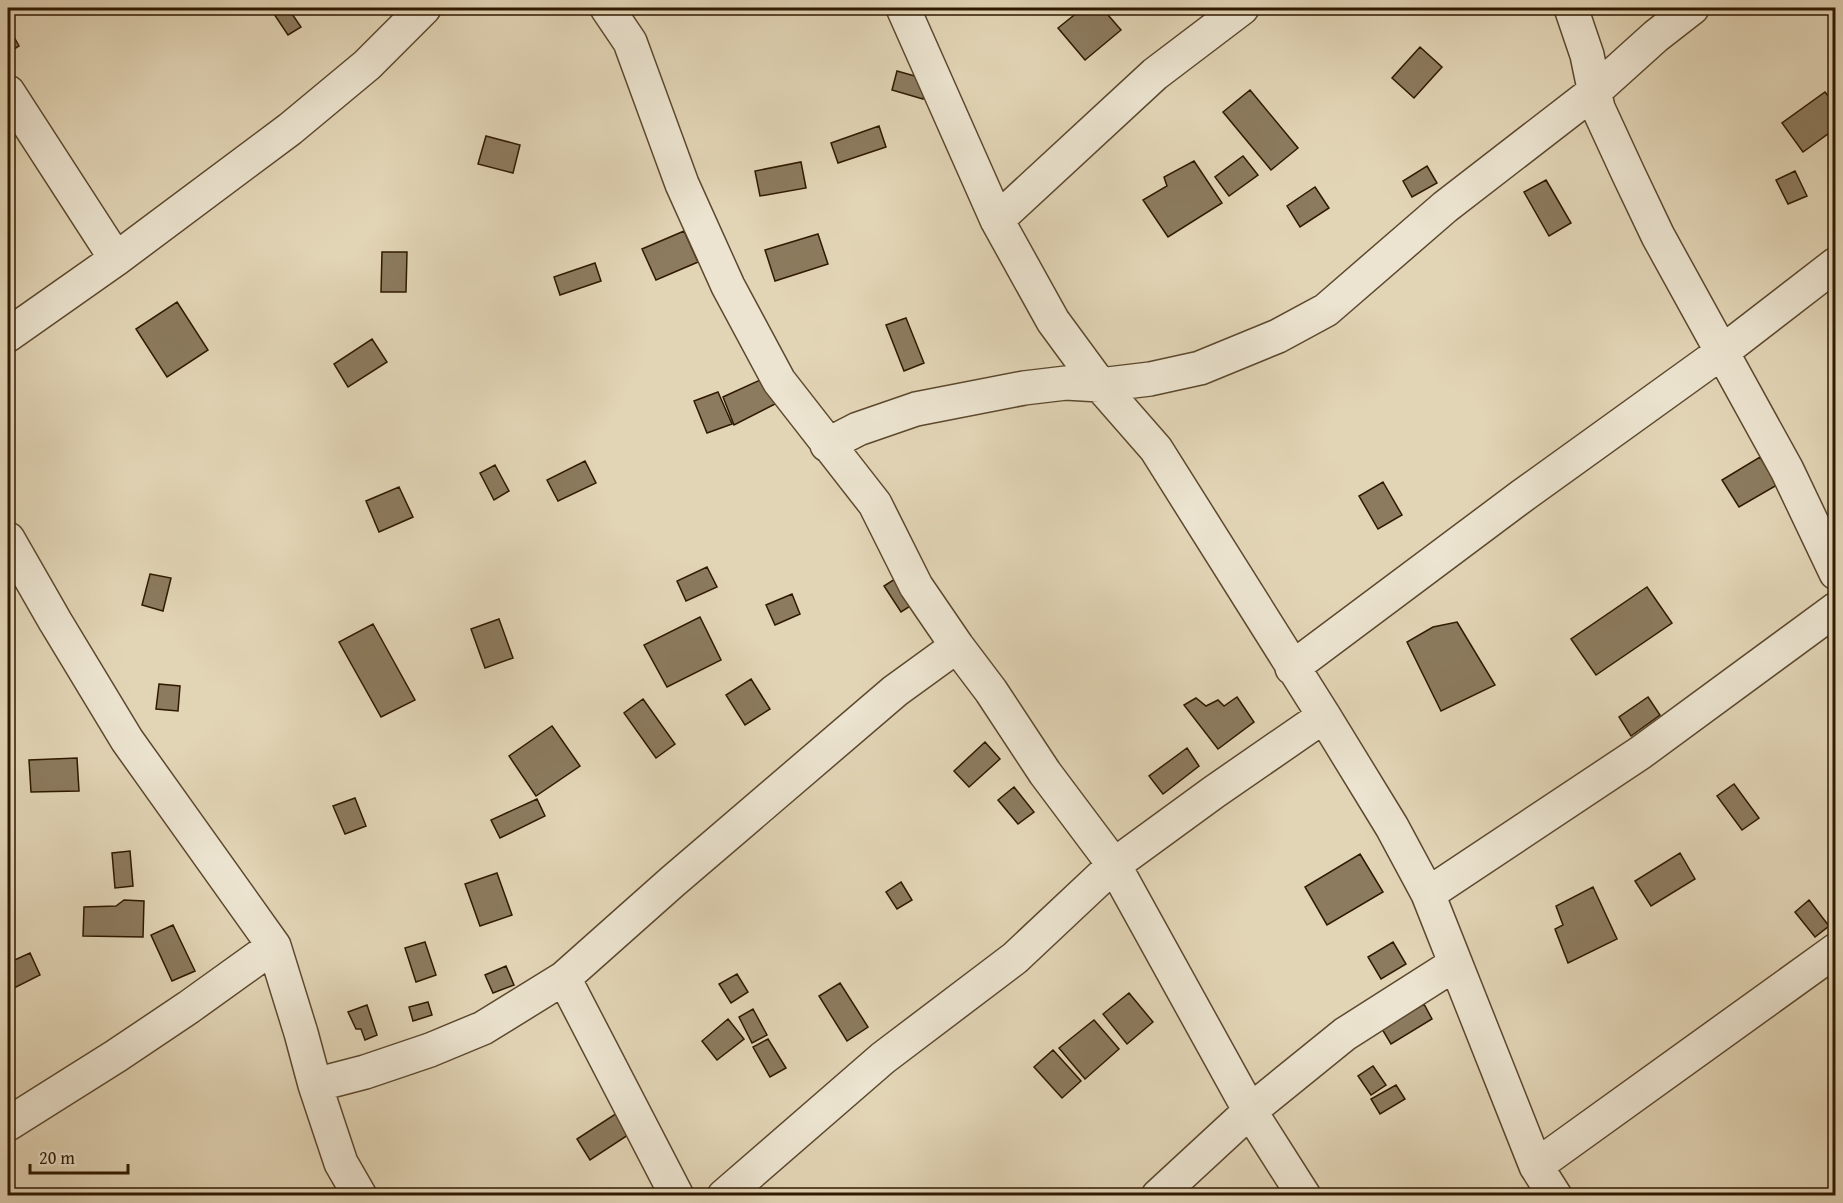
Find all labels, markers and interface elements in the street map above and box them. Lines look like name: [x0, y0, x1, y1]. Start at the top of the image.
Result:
scale bar: [30, 1137, 128, 1175]
text: 20 m: [39, 1144, 75, 1171]

